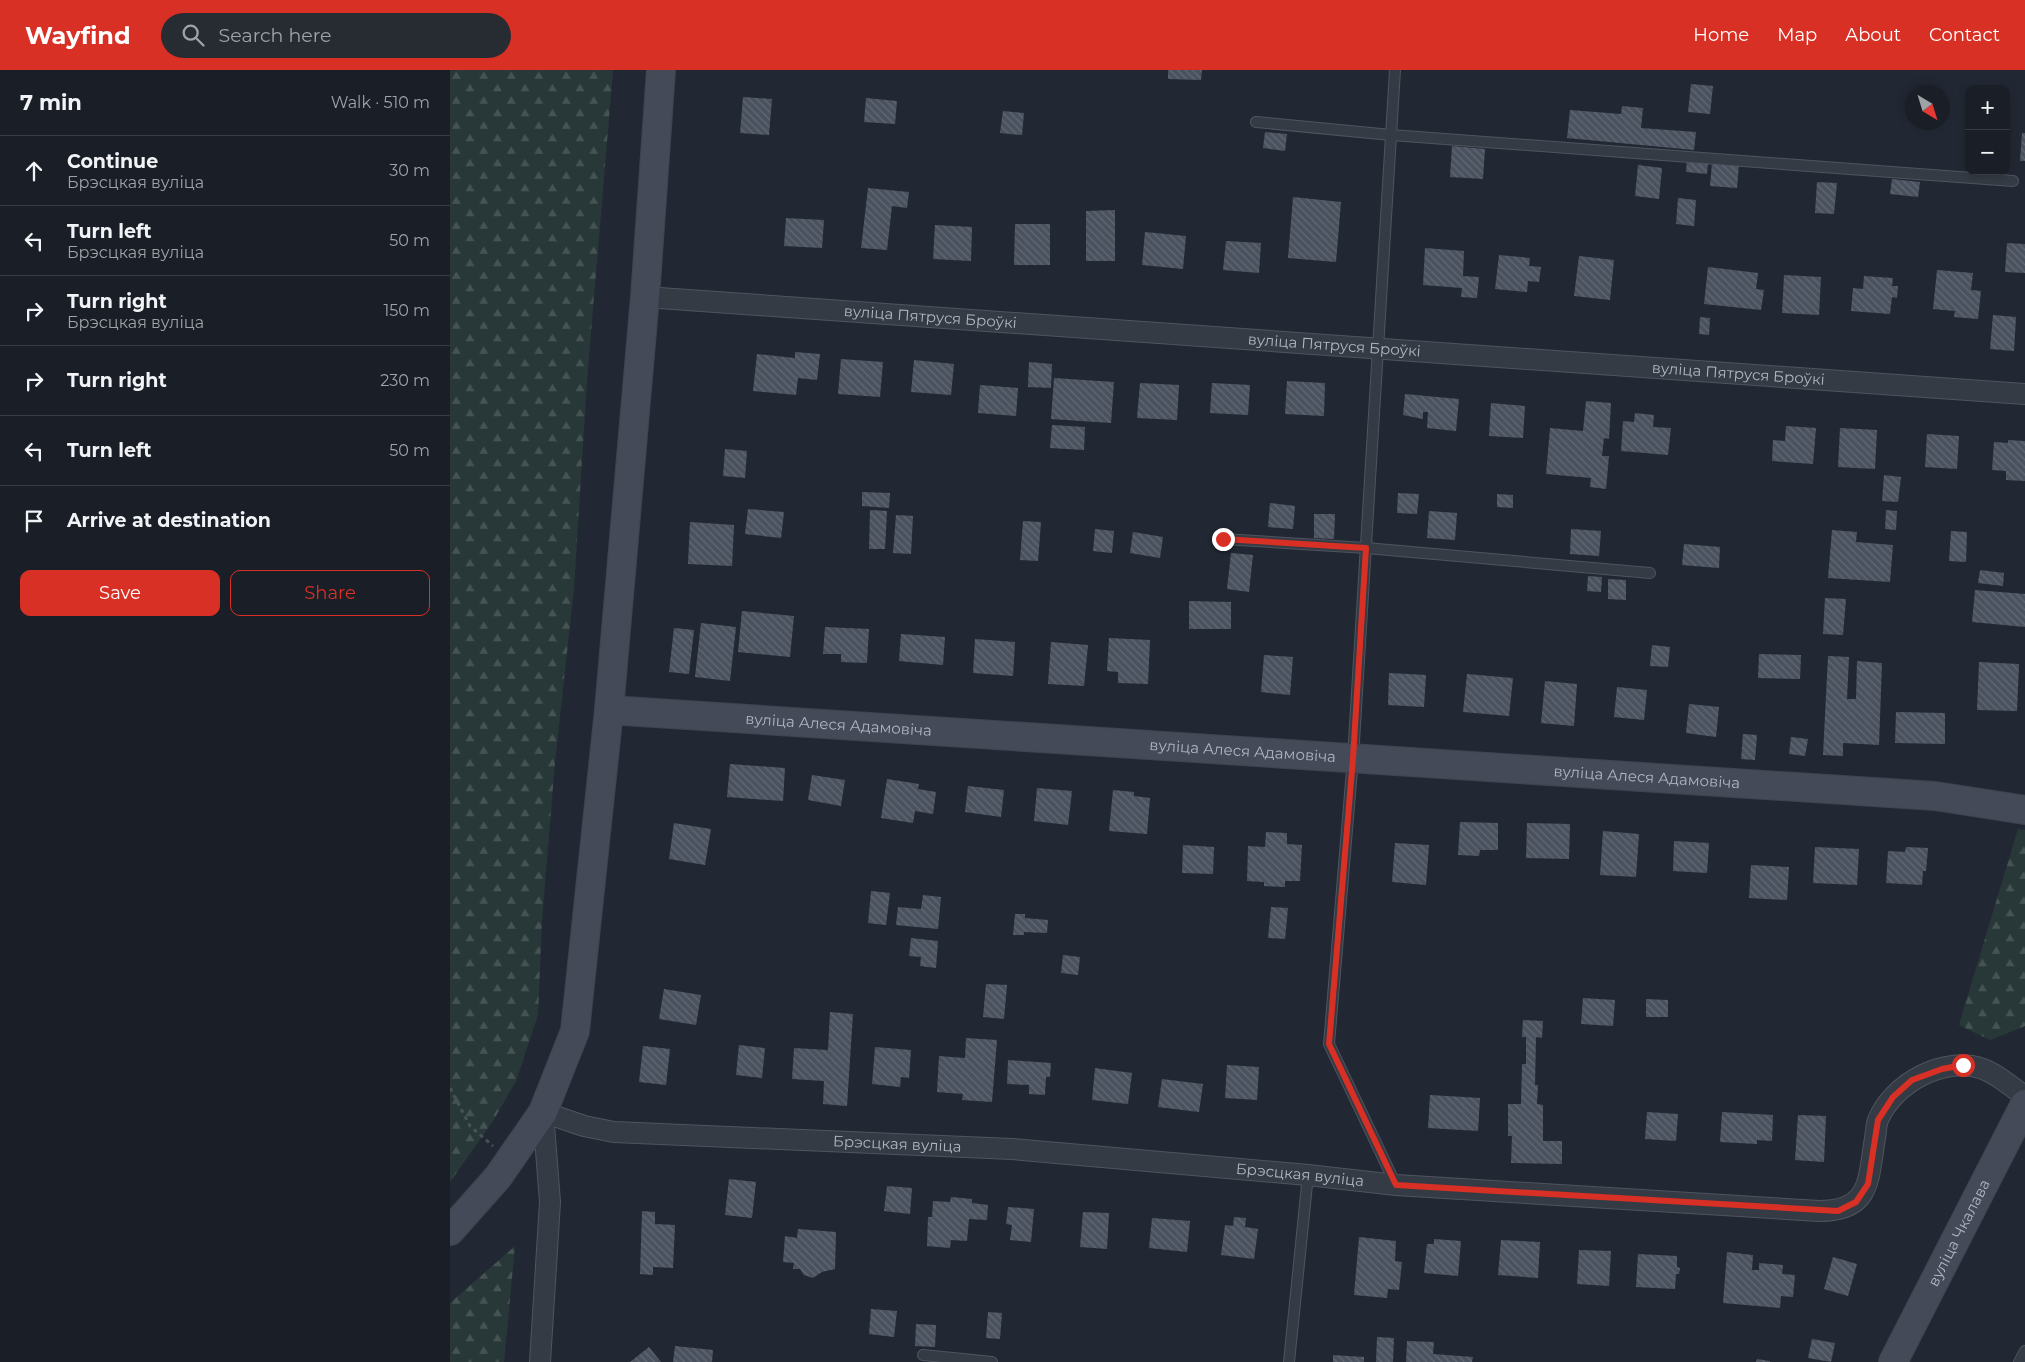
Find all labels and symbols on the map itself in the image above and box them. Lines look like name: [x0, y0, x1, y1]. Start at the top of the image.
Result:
north arrow: [1905, 85, 1950, 130]
street label: вуліца Пятруся Броўкі: [843, 301, 1018, 332]
street label: вуліца Пятруся Броўкі: [1247, 329, 1422, 361]
street label: вуліца Пятруся Броўкі: [1651, 358, 1826, 389]
route end: [1212, 528, 1235, 551]
street label: вуліца Алеся Адамовіча: [745, 709, 932, 740]
street label: вуліца Алеся Адамовіча: [1149, 735, 1337, 766]
street label: вуліца Алеся Адамовіча: [1553, 761, 1741, 792]
route start: [1952, 1054, 1975, 1077]
street label: Брэсцкая вуліца: [833, 1131, 962, 1156]
street label: Брэсцкая вуліца: [1235, 1159, 1365, 1190]
street label: вуліца Чкалава: [1923, 1176, 1994, 1289]

